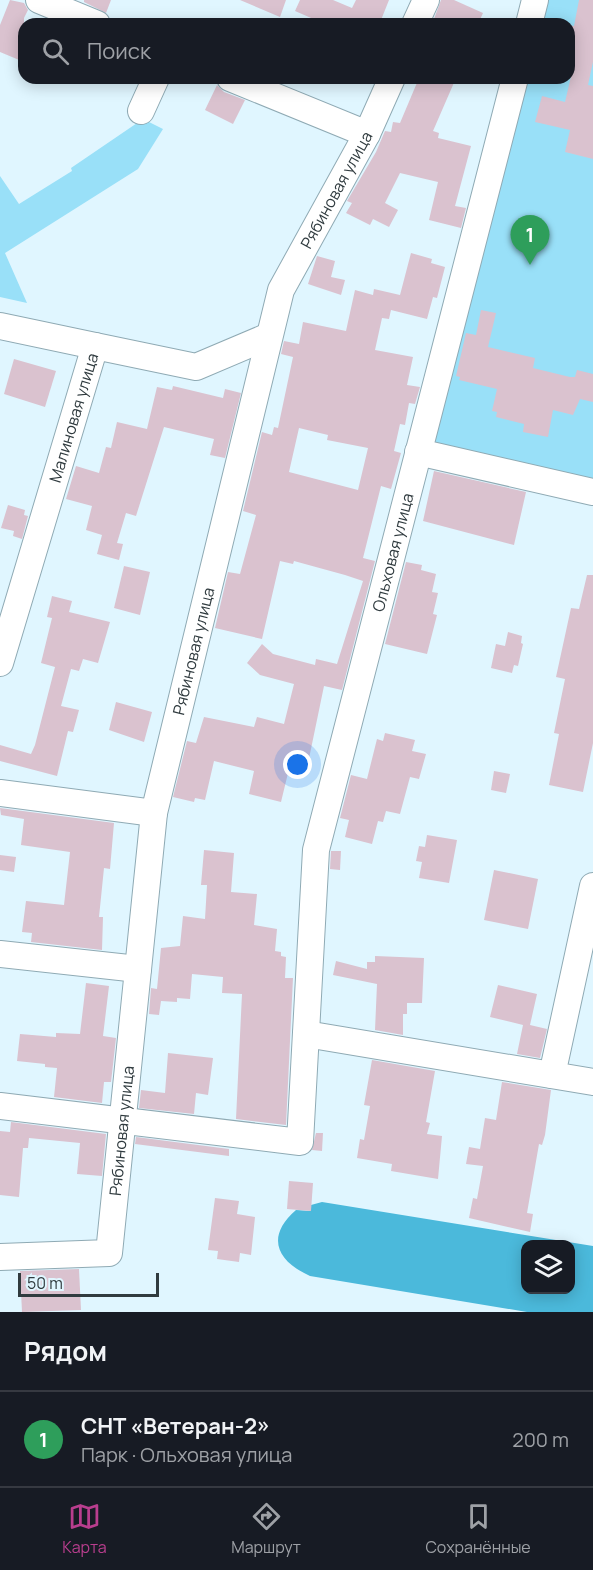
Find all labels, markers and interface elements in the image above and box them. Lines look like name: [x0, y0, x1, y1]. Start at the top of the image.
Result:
search box: [18, 18, 575, 84]
icon: search: [39, 35, 72, 68]
text: Поиск: [87, 36, 151, 66]
street label: Рябиновая улица: [295, 127, 377, 252]
pin: 1: [510, 216, 550, 265]
street label: Малиновая улица: [44, 350, 103, 485]
street label: Ольховая улица: [367, 491, 419, 614]
street label: Рябиновая улица: [167, 585, 219, 717]
your location: [283, 750, 312, 779]
street label: Рябиновая улица: [104, 1065, 139, 1197]
map controls: [521, 1240, 575, 1294]
button: layers: [521, 1240, 575, 1294]
scale bar: [18, 1270, 159, 1298]
text: 50 m: [27, 1272, 63, 1294]
text: Рядом: [24, 1333, 107, 1369]
text: СНТ «Ветеран-2»: [81, 1411, 270, 1441]
text: 1: [39, 1426, 48, 1453]
text: 200 m: [512, 1426, 569, 1453]
text: Парк · Ольховая улица: [81, 1441, 292, 1468]
tab: Карта: [62, 1500, 107, 1558]
tab: Маршрут: [231, 1500, 301, 1558]
tab: Сохранённые: [425, 1500, 531, 1558]

